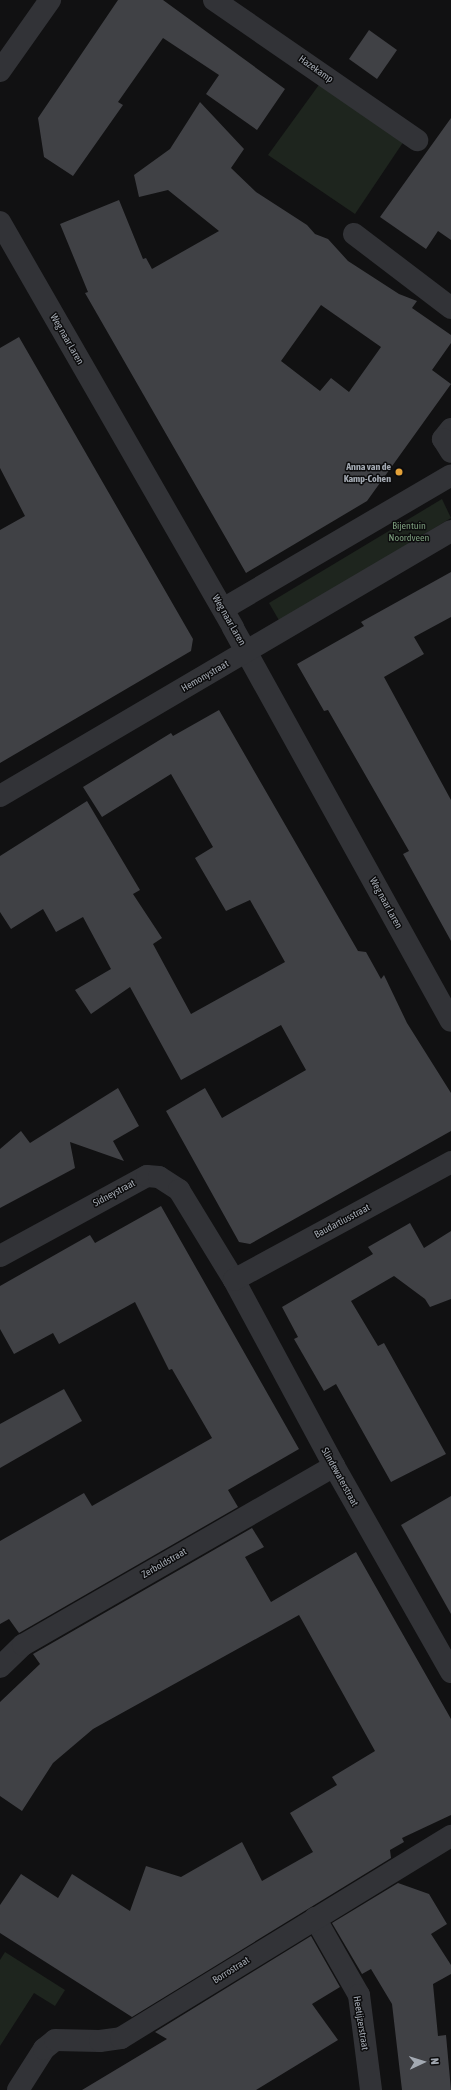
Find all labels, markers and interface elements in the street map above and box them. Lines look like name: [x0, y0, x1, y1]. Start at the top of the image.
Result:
street label: Hazekamp: [296, 53, 336, 85]
street label: Weg naar Laren: [48, 312, 86, 366]
place label: Anna van de Kamp-Cohen: [344, 460, 391, 484]
marker: Anna van de Kamp-Cohen: [394, 467, 404, 477]
park label: Bijentuin Noordveen: [389, 519, 429, 542]
street label: Weg naar Laren: [210, 593, 248, 647]
street label: Hemonystraat: [179, 658, 231, 694]
street label: Weg naar Laren: [367, 875, 405, 931]
street label: Sidneystraat: [91, 1177, 137, 1209]
street label: Baudartiusstraat: [312, 1201, 372, 1241]
street label: Slindewaterstraat: [319, 1446, 361, 1508]
street label: Zerboldstraat: [139, 1545, 189, 1581]
street label: Borrostraat: [210, 1954, 252, 1986]
street label: Heetijzerstraat: [351, 1995, 371, 2051]
north arrow: [403, 2042, 443, 2082]
text: N: [429, 2058, 441, 2065]

